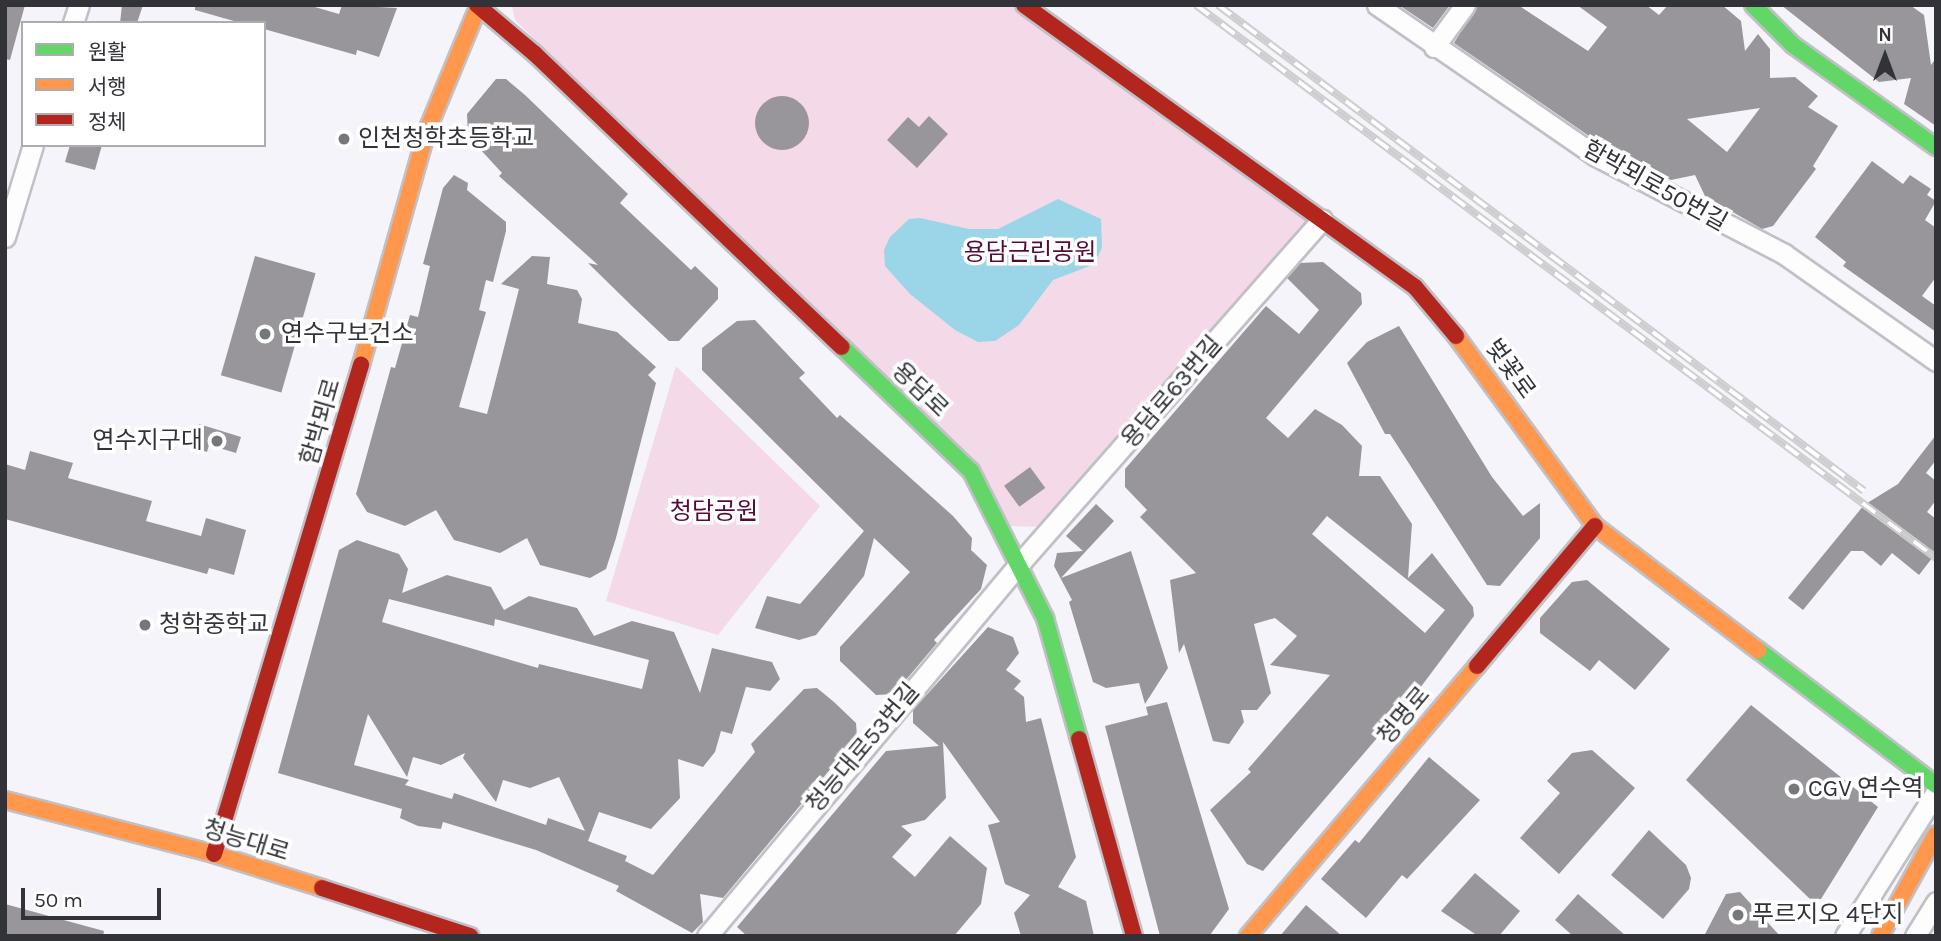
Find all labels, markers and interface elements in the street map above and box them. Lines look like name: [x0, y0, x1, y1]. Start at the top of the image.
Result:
legend: [21, 21, 266, 147]
north arrow: [1850, 21, 1920, 91]
text: N: [1878, 24, 1892, 46]
text: 원활: [88, 40, 127, 64]
text: 서행: [88, 75, 127, 99]
text: 정체: [88, 110, 127, 134]
place label: 인천청학초등학교: [358, 125, 535, 153]
marker: 인천청학초등학교: [336, 131, 352, 147]
street label: 함박뫼로50번길: [1578, 135, 1732, 237]
park label: 용담근린공원: [964, 239, 1096, 267]
place label: 연수구보건소: [281, 320, 413, 348]
marker: 연수구보건소: [255, 324, 275, 344]
street label: 용담로63번길: [1116, 330, 1228, 454]
street label: 벚꽃로: [1479, 334, 1541, 404]
street label: 용담로: [886, 357, 954, 423]
street label: 함박뫼로: [295, 376, 347, 468]
place label: 연수지구대: [93, 427, 203, 455]
marker: 연수지구대: [209, 433, 225, 449]
park label: 청담공원: [670, 498, 758, 526]
place label: 청학중학교: [159, 611, 269, 639]
marker: 청학중학교: [137, 617, 153, 633]
street label: 청능대로53번길: [800, 677, 926, 819]
street label: 청명로: [1372, 681, 1436, 751]
place label: CGV 연수역: [1808, 775, 1924, 803]
marker: CGV 연수역: [1786, 781, 1802, 797]
street label: 청능대로: [200, 814, 292, 868]
scale bar: [24, 874, 164, 918]
text: 50 m: [34, 888, 83, 912]
place label: 푸르지오 4단지: [1752, 901, 1904, 929]
marker: 푸르지오 4단지: [1730, 907, 1746, 923]

